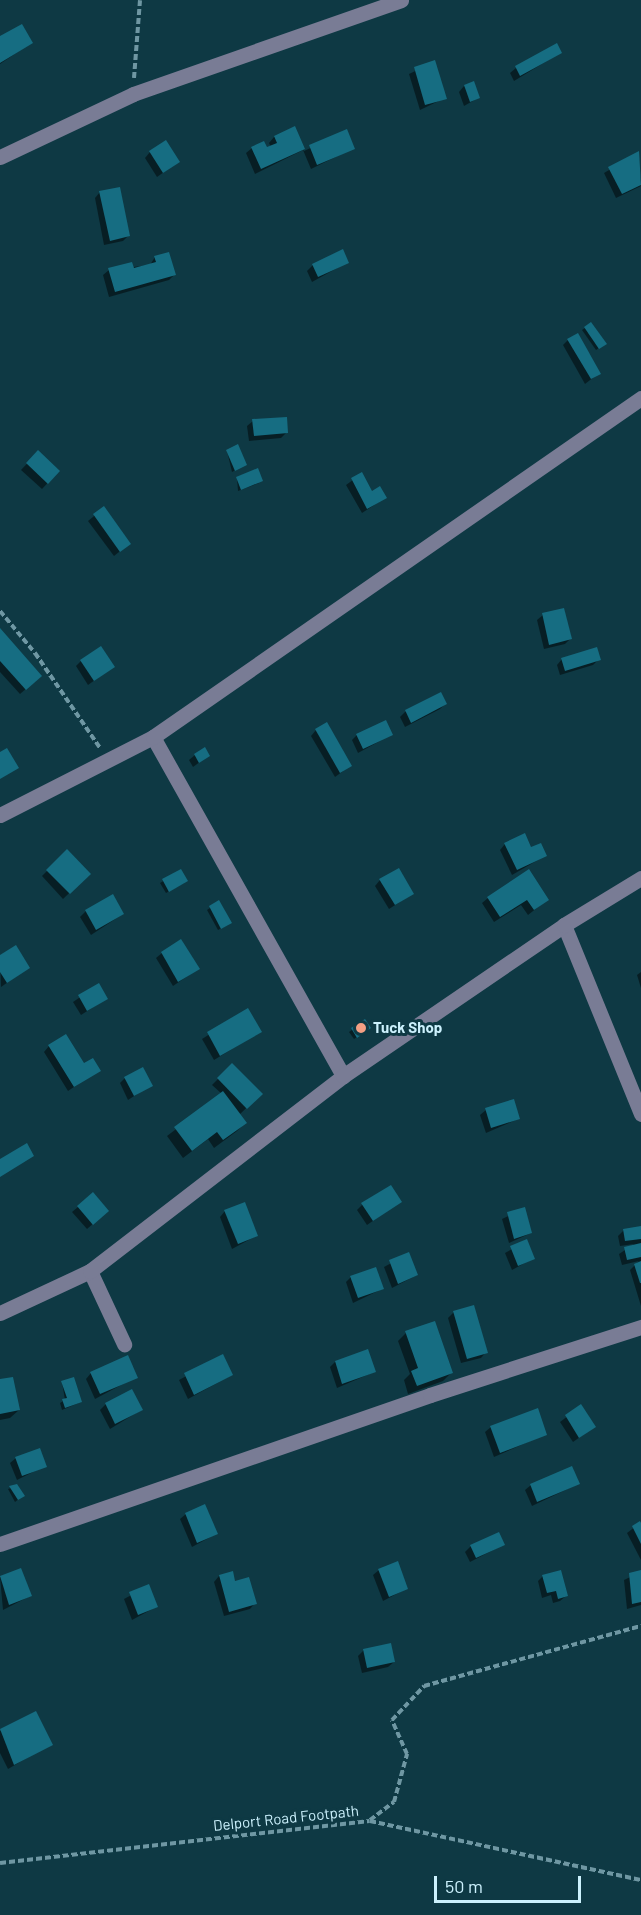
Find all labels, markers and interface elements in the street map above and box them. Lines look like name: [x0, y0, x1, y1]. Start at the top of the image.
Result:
place label: Tuck Shop: [373, 1019, 442, 1037]
marker: Tuck Shop: [354, 1021, 368, 1035]
street label: Delport Road Footpath: [212, 1801, 360, 1835]
scale bar: [437, 1864, 584, 1902]
text: 50 m: [445, 1875, 483, 1897]

